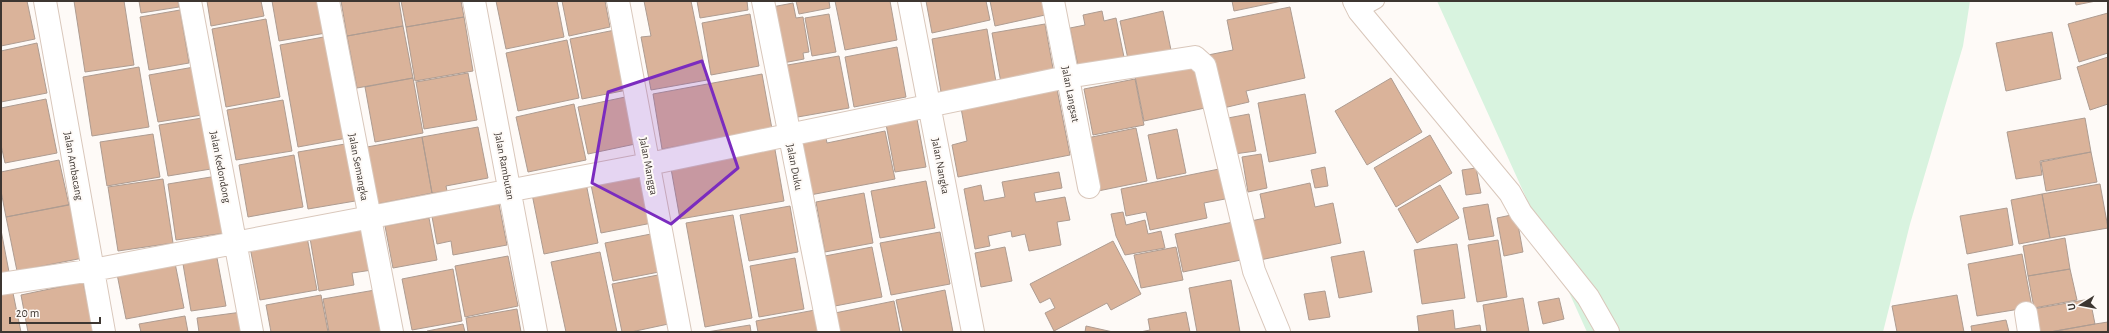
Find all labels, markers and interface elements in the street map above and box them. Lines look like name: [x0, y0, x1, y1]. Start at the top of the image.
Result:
street label: Jalan Langsat: [1060, 65, 1081, 123]
street label: Jalan Kedondong: [208, 130, 233, 205]
street label: Jalan Ambacang: [62, 131, 85, 202]
street label: Jalan Rambutan: [493, 131, 516, 201]
street label: Jalan Semangka: [347, 133, 370, 202]
street label: Jalan Mangga: [638, 136, 659, 196]
street label: Jalan Nangka: [930, 137, 951, 195]
street label: Jalan Duku: [785, 143, 804, 191]
north arrow: [2061, 285, 2101, 325]
scale bar: [10, 299, 100, 325]
text: U: [2066, 302, 2078, 311]
text: 20 m: [16, 307, 39, 319]

